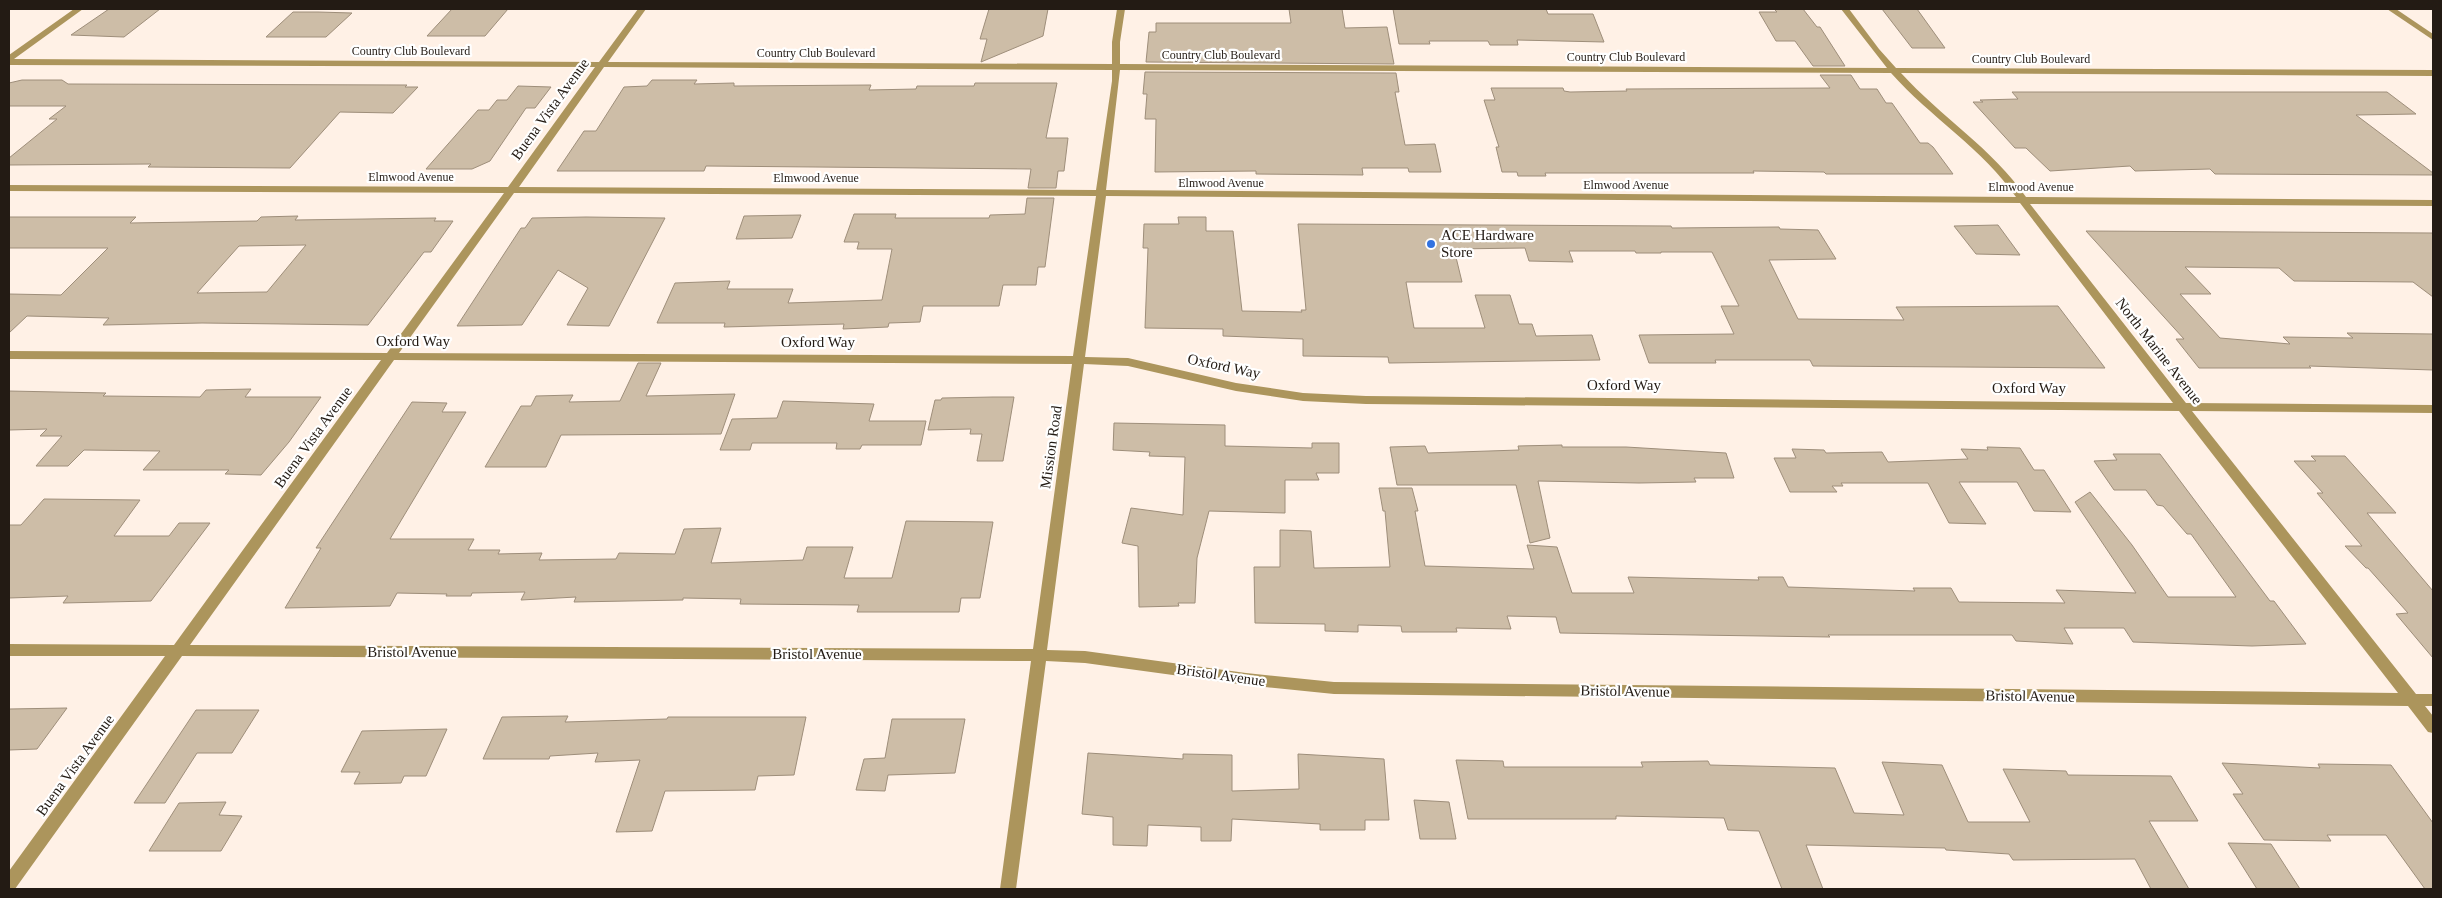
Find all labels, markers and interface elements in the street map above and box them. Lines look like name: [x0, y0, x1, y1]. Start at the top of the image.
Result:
street label: Country Club Boulevard: [352, 44, 470, 58]
street label: Country Club Boulevard: [757, 46, 875, 60]
street label: Country Club Boulevard: [1162, 48, 1280, 62]
street label: Country Club Boulevard: [1567, 50, 1685, 64]
street label: Country Club Boulevard: [1972, 52, 2090, 66]
street label: Buena Vista Avenue: [508, 55, 592, 163]
street label: Elmwood Avenue: [368, 170, 454, 184]
street label: Elmwood Avenue: [773, 171, 859, 185]
street label: Elmwood Avenue: [1178, 176, 1264, 190]
street label: Elmwood Avenue: [1583, 178, 1669, 192]
street label: Elmwood Avenue: [1988, 180, 2074, 194]
place label: ACE Hardware Store: [1441, 227, 1534, 260]
marker: ACE Hardware Store: [1425, 238, 1437, 250]
street label: North Marine Avenue: [2113, 295, 2206, 408]
street label: Oxford Way: [376, 333, 450, 349]
street label: Oxford Way: [781, 334, 855, 350]
street label: Oxford Way: [1186, 350, 1262, 382]
street label: Oxford Way: [1587, 377, 1661, 393]
street label: Oxford Way: [1992, 380, 2066, 396]
street label: Buena Vista Avenue: [271, 383, 355, 491]
street label: Mission Road: [1037, 404, 1065, 490]
street label: Bristol Avenue: [367, 644, 457, 660]
street label: Bristol Avenue: [772, 646, 862, 662]
street label: Bristol Avenue: [1176, 661, 1267, 689]
street label: Bristol Avenue: [1580, 682, 1670, 700]
street label: Bristol Avenue: [1985, 687, 2075, 705]
street label: Buena Vista Avenue: [33, 711, 117, 819]

